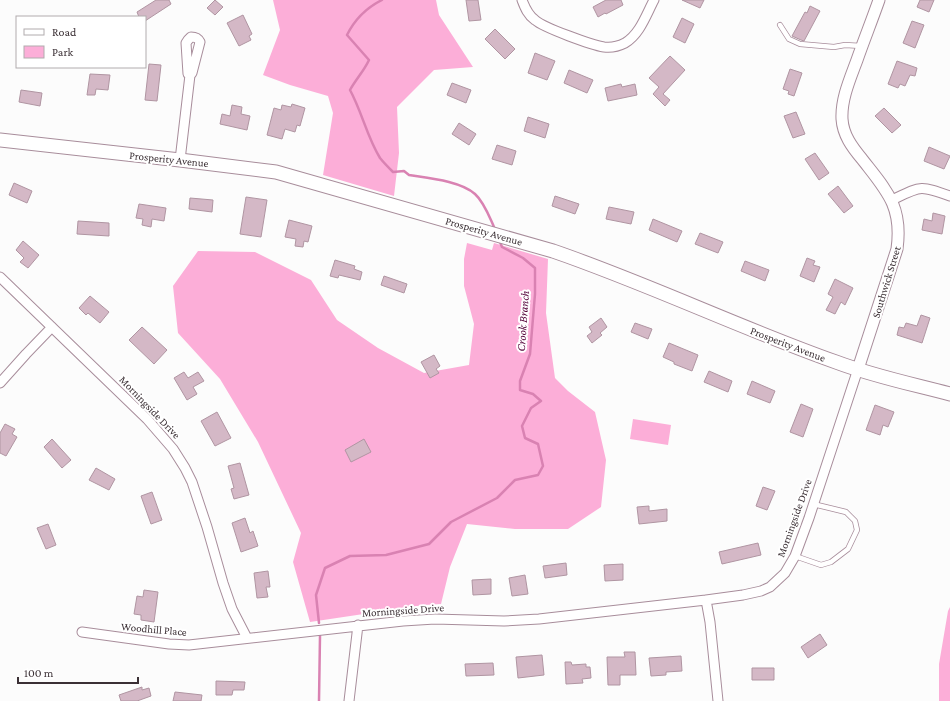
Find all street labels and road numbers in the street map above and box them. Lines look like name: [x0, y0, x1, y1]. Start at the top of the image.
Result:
street label: Prosperity Avenue: [129, 149, 209, 170]
street label: Prosperity Avenue: [444, 214, 524, 249]
street label: Southwick Street: [869, 244, 903, 319]
street label: Prosperity Avenue: [748, 324, 827, 365]
street label: Morningside Drive: [116, 373, 183, 442]
street label: Morningside Drive: [774, 477, 815, 559]
street label: Morningside Drive: [362, 601, 445, 620]
street label: Woodhill Place: [121, 620, 187, 638]

